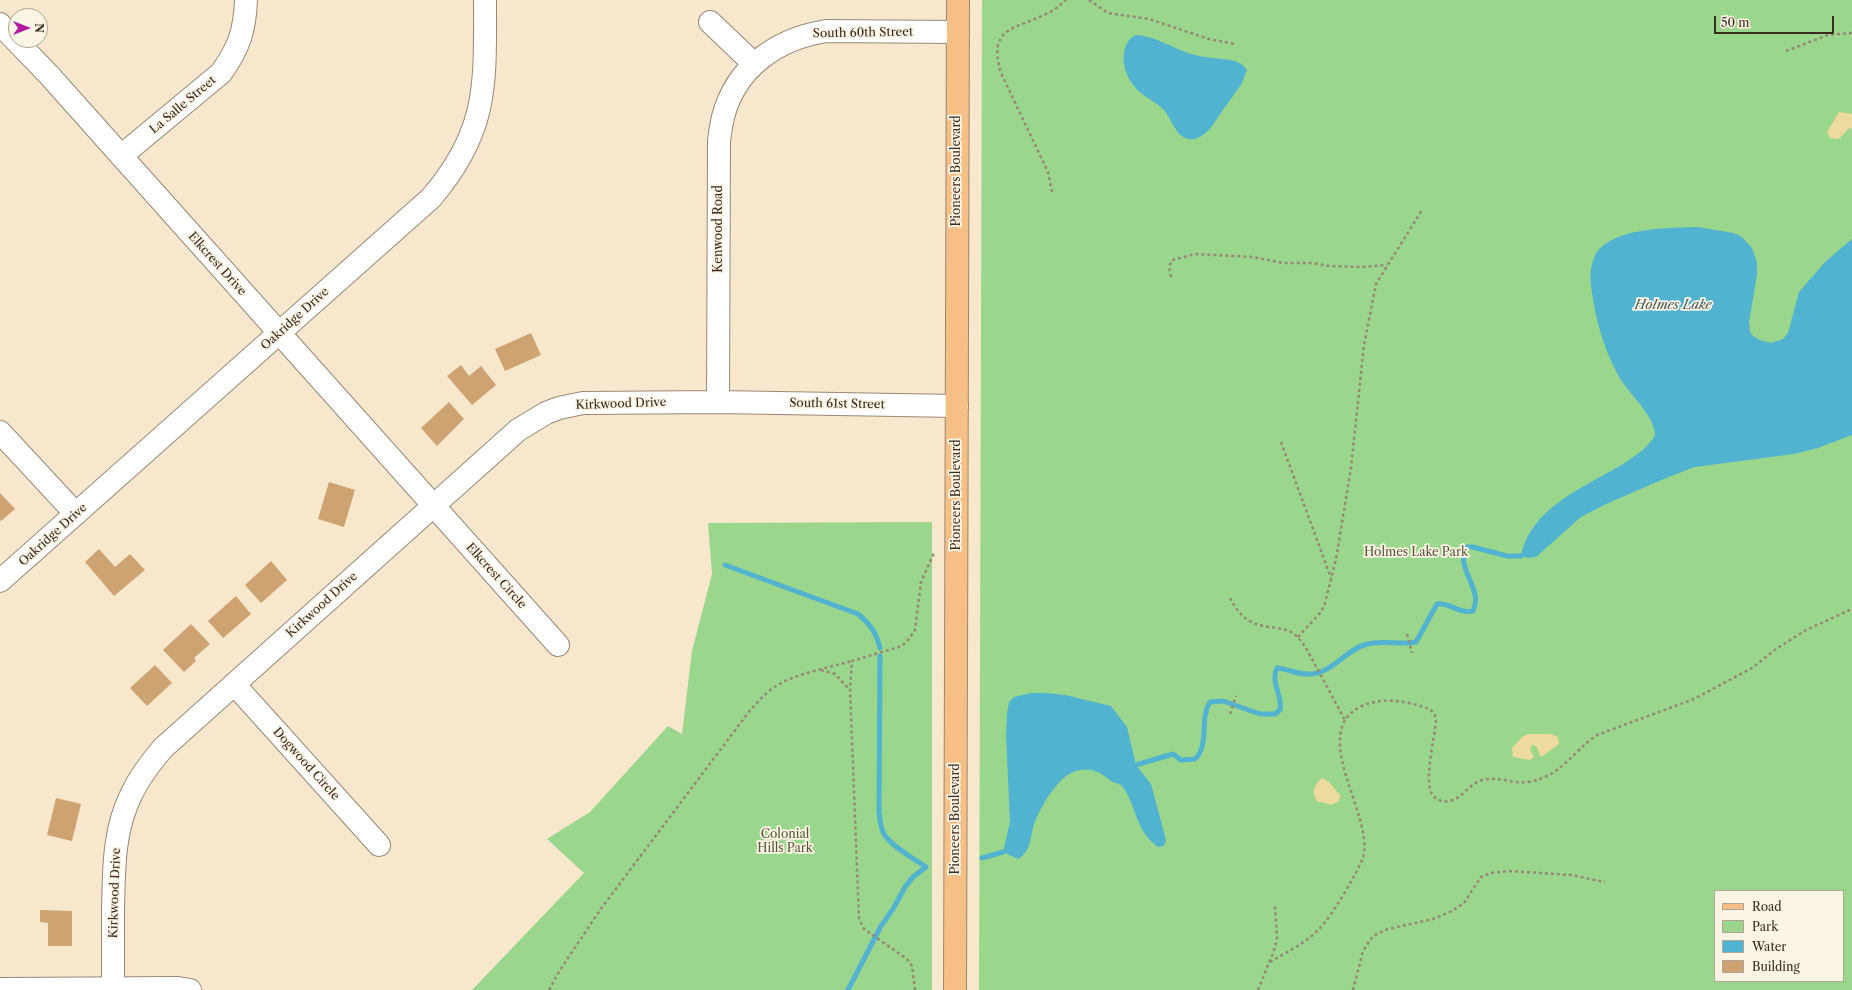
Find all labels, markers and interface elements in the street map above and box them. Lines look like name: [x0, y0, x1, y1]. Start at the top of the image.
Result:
north arrow: [8, 8, 48, 48]
scale bar: [1716, 8, 1836, 34]
text: 50 m: [1721, 15, 1750, 30]
text: N: [32, 23, 46, 33]
street label: South 60th Street: [813, 25, 913, 41]
street label: La Salle Street: [147, 73, 219, 137]
street label: Pioneers Boulevard: [950, 115, 964, 227]
street label: Kenwood Road: [712, 185, 726, 273]
street label: Elkcrest Drive: [185, 229, 249, 299]
street label: Oakridge Drive: [258, 285, 332, 353]
water label: Holmes Lake: [1635, 297, 1711, 313]
street label: Kirkwood Drive: [575, 395, 667, 413]
street label: South 61st Street: [789, 396, 885, 412]
street label: Pioneers Boulevard: [950, 439, 964, 551]
street label: Oakridge Drive: [16, 501, 90, 569]
street label: Elkcrest Circle: [463, 540, 529, 612]
park label: Holmes Lake Park: [1364, 546, 1468, 560]
street label: Kirkwood Drive: [283, 569, 361, 641]
street label: Dogwood Circle: [270, 725, 342, 803]
street label: Pioneers Boulevard: [949, 763, 963, 875]
park label: Colonial Hills Park: [757, 828, 813, 856]
street label: Kirkwood Drive: [106, 847, 124, 939]
legend: [1714, 890, 1844, 982]
text: Road: [1752, 899, 1782, 914]
text: Park: [1752, 919, 1778, 934]
text: Water: [1752, 939, 1786, 954]
text: Building: [1752, 959, 1800, 974]

